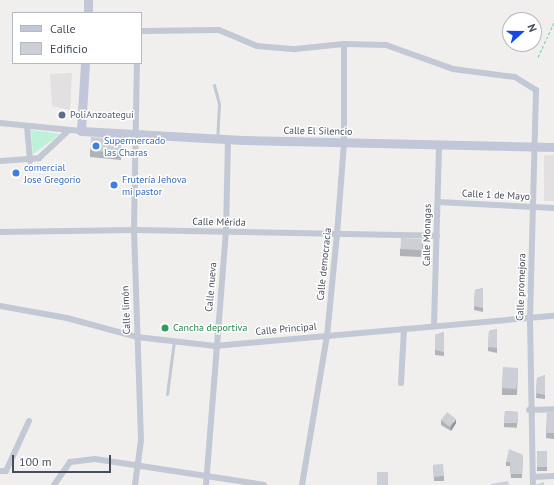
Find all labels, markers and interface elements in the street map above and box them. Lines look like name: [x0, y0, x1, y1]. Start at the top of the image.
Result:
legend: [12, 12, 142, 64]
north arrow: [502, 12, 542, 52]
text: Calle: [50, 21, 76, 36]
text: N: [524, 22, 540, 34]
text: Edificio: [50, 41, 88, 56]
place label: PoliAnzoategui: [70, 109, 134, 121]
marker: PoliAnzoategui: [57, 110, 67, 120]
street label: Calle El Silencio: [283, 124, 353, 138]
place label: Supermercado las Charas: [104, 134, 165, 158]
marker: Supermercado las Charas: [91, 141, 101, 151]
place label: comercial Jose Gregorio: [24, 161, 81, 184]
marker: comercial Jose Gregorio: [11, 168, 21, 178]
place label: Frutería Jehova mi pastor: [122, 173, 187, 196]
marker: Frutería Jehova mi pastor: [109, 180, 119, 190]
street label: Calle 1 de Mayo: [462, 187, 530, 203]
street label: Calle Monagas: [420, 204, 434, 266]
street label: Calle Mérida: [192, 216, 246, 228]
street label: Calle democracia: [314, 227, 334, 301]
street label: Calle promejora: [514, 253, 528, 321]
street label: Calle nueva: [203, 262, 219, 312]
street label: Calle limón: [119, 285, 133, 335]
street label: Calle Principal: [255, 320, 317, 338]
place label: Cancha deportiva: [173, 322, 247, 334]
marker: Cancha deportiva: [160, 323, 170, 333]
scale bar: [14, 447, 113, 473]
text: 100 m: [19, 454, 52, 469]

